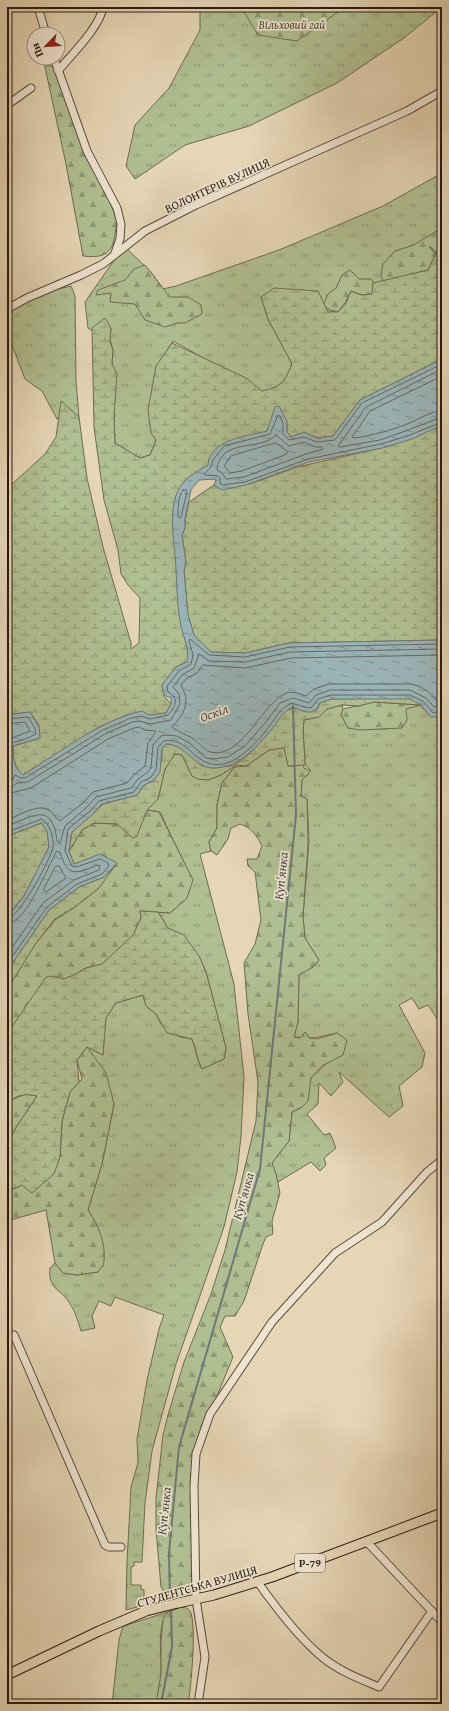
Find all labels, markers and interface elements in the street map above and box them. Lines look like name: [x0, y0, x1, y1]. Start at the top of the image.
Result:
park label: Вільховий гай: [258, 16, 325, 33]
north arrow: [26, 26, 66, 66]
text: Пн: [27, 40, 47, 60]
street label: ВОЛОНТЕРІВ ВУЛИЦЯ: [162, 153, 272, 217]
water label: Оскіл: [197, 699, 231, 727]
water label: Куп'янка: [269, 851, 293, 901]
water label: Куп'янка: [227, 1170, 259, 1222]
water label: Куп'янка: [152, 1486, 176, 1536]
road number: Р-79: [295, 1554, 325, 1572]
street label: СТУДЕНТСЬКА ВУЛИЦЯ: [135, 1561, 259, 1611]

